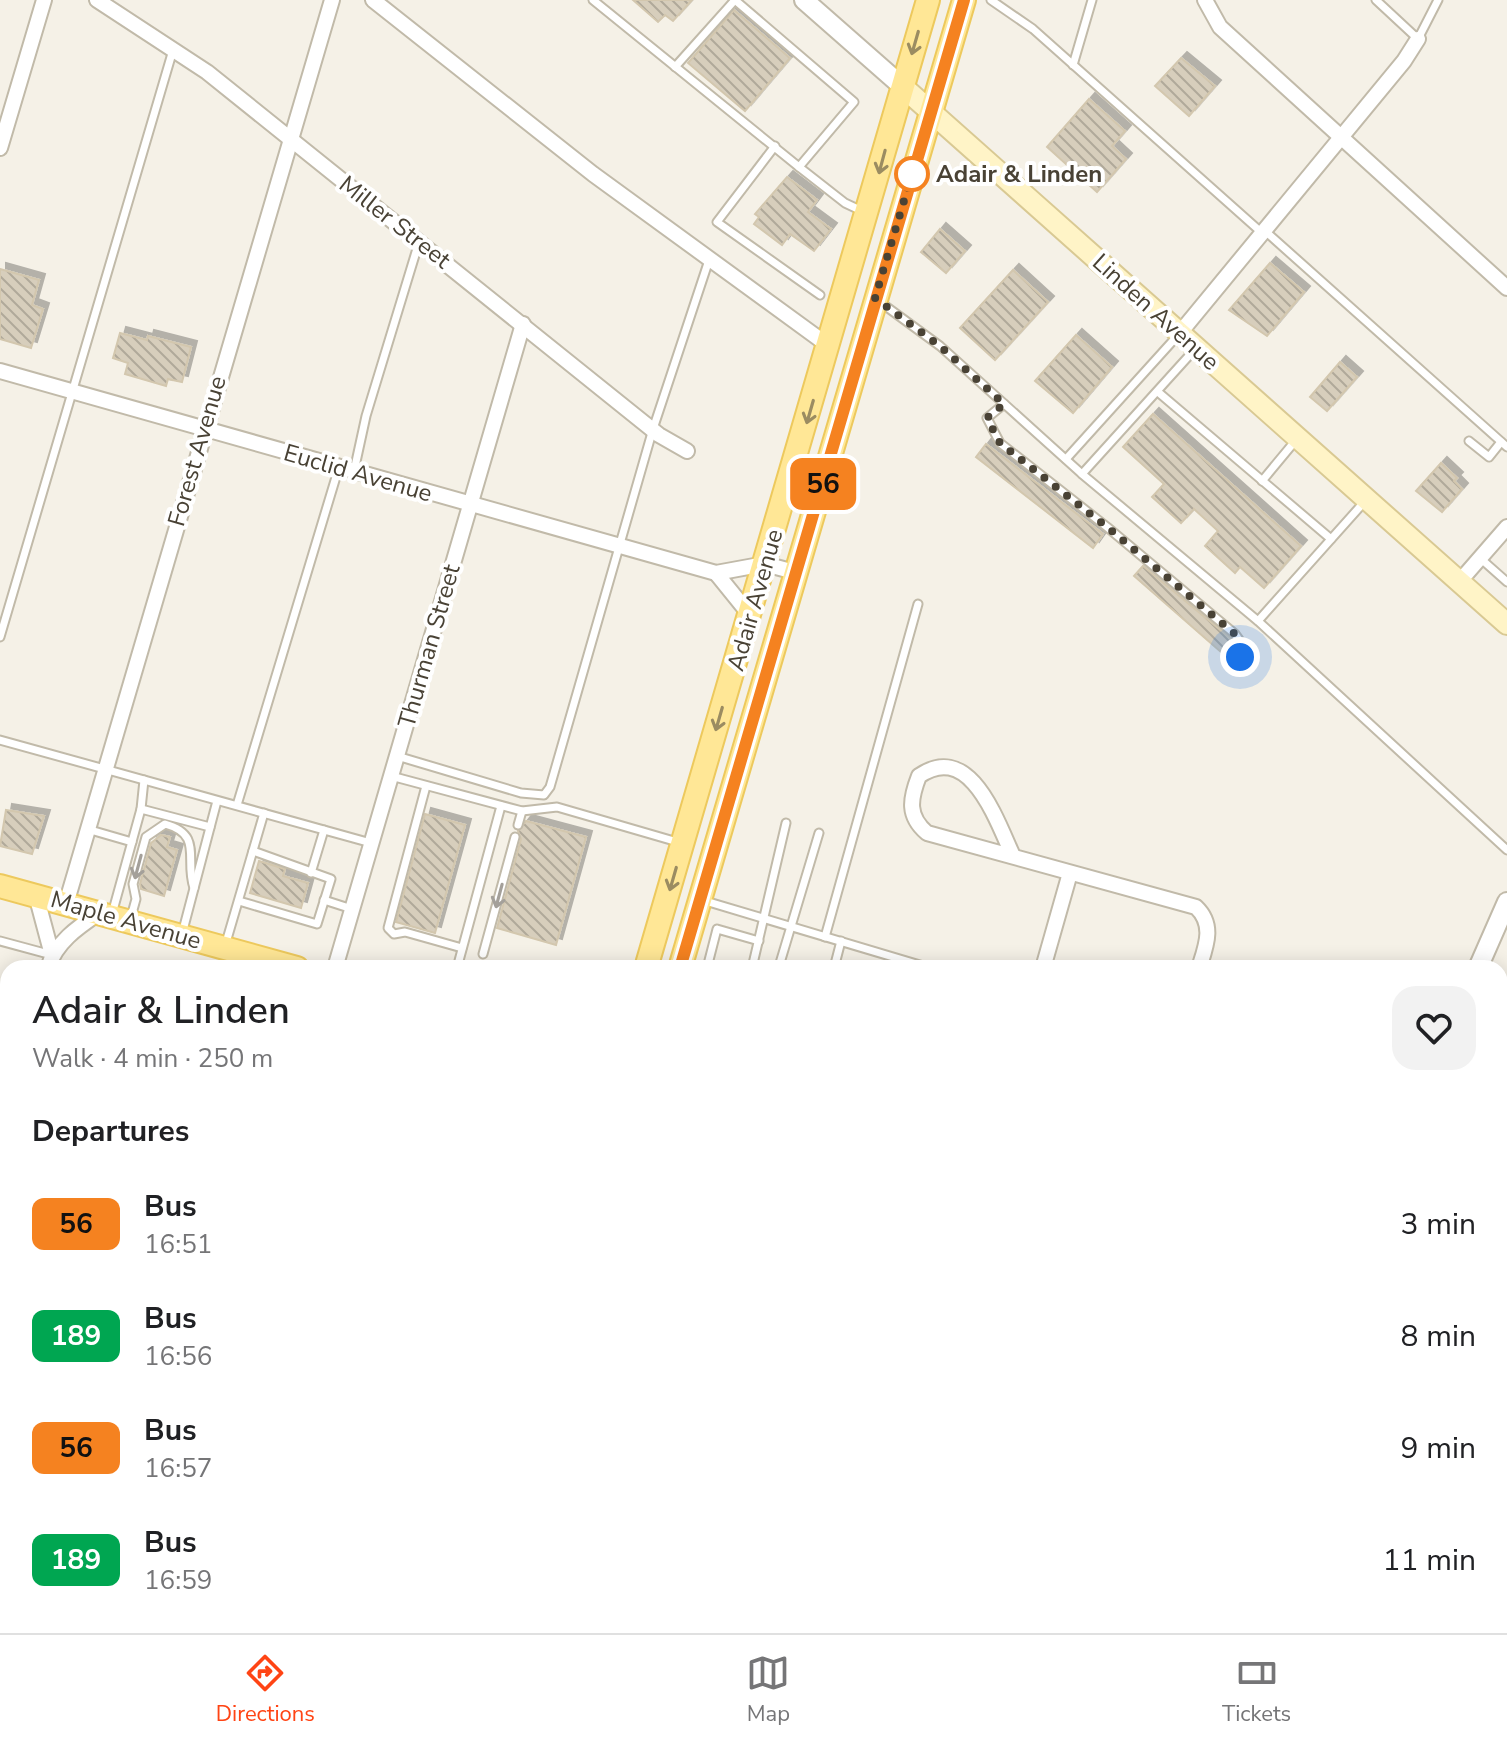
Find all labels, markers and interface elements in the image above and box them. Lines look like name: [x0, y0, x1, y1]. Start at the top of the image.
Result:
one-way arrow: [907, 30, 922, 56]
one-way arrow: [874, 149, 889, 175]
marker: Adair & Linden: [895, 157, 929, 191]
place label: Adair & Linden: [936, 158, 1102, 190]
street label: Miller Street: [333, 168, 458, 276]
street label: Linden Avenue: [1086, 246, 1226, 378]
street label: Forest Avenue: [160, 372, 234, 530]
one-way arrow: [802, 398, 817, 424]
street label: Euclid Avenue: [280, 437, 436, 509]
line badge: 56: [787, 458, 859, 510]
text: 56: [806, 465, 840, 503]
street label: Adair Avenue: [719, 525, 791, 675]
street label: Thurman Street: [390, 560, 468, 731]
your location: [1220, 637, 1260, 677]
one-way arrow: [711, 706, 726, 732]
one-way arrow: [130, 853, 145, 879]
one-way arrow: [665, 866, 680, 892]
one-way arrow: [490, 882, 505, 908]
street label: Maple Avenue: [47, 883, 205, 957]
text: Adair & Linden: [32, 985, 290, 1036]
button: heart: [1392, 986, 1476, 1070]
text: Walk · 4 min · 250 m: [32, 1041, 273, 1076]
text: Departures: [32, 1111, 189, 1152]
text: Bus: [144, 1186, 197, 1227]
text: 3 min: [1401, 1204, 1476, 1245]
text: 56: [59, 1205, 93, 1243]
text: 16:51: [144, 1227, 212, 1262]
text: Bus: [144, 1298, 197, 1339]
text: 8 min: [1401, 1316, 1476, 1357]
text: 189: [51, 1317, 101, 1355]
text: 16:56: [144, 1339, 212, 1374]
text: Bus: [144, 1410, 197, 1451]
text: 9 min: [1401, 1428, 1476, 1469]
text: 56: [59, 1429, 93, 1467]
text: 16:57: [144, 1451, 212, 1486]
text: Bus: [144, 1522, 197, 1563]
text: 11 min: [1383, 1540, 1476, 1581]
text: 189: [51, 1541, 101, 1579]
text: 16:59: [144, 1563, 212, 1598]
tab: Directions: [216, 1651, 315, 1729]
tab: Map: [746, 1651, 790, 1729]
tab: Tickets: [1222, 1651, 1291, 1729]

